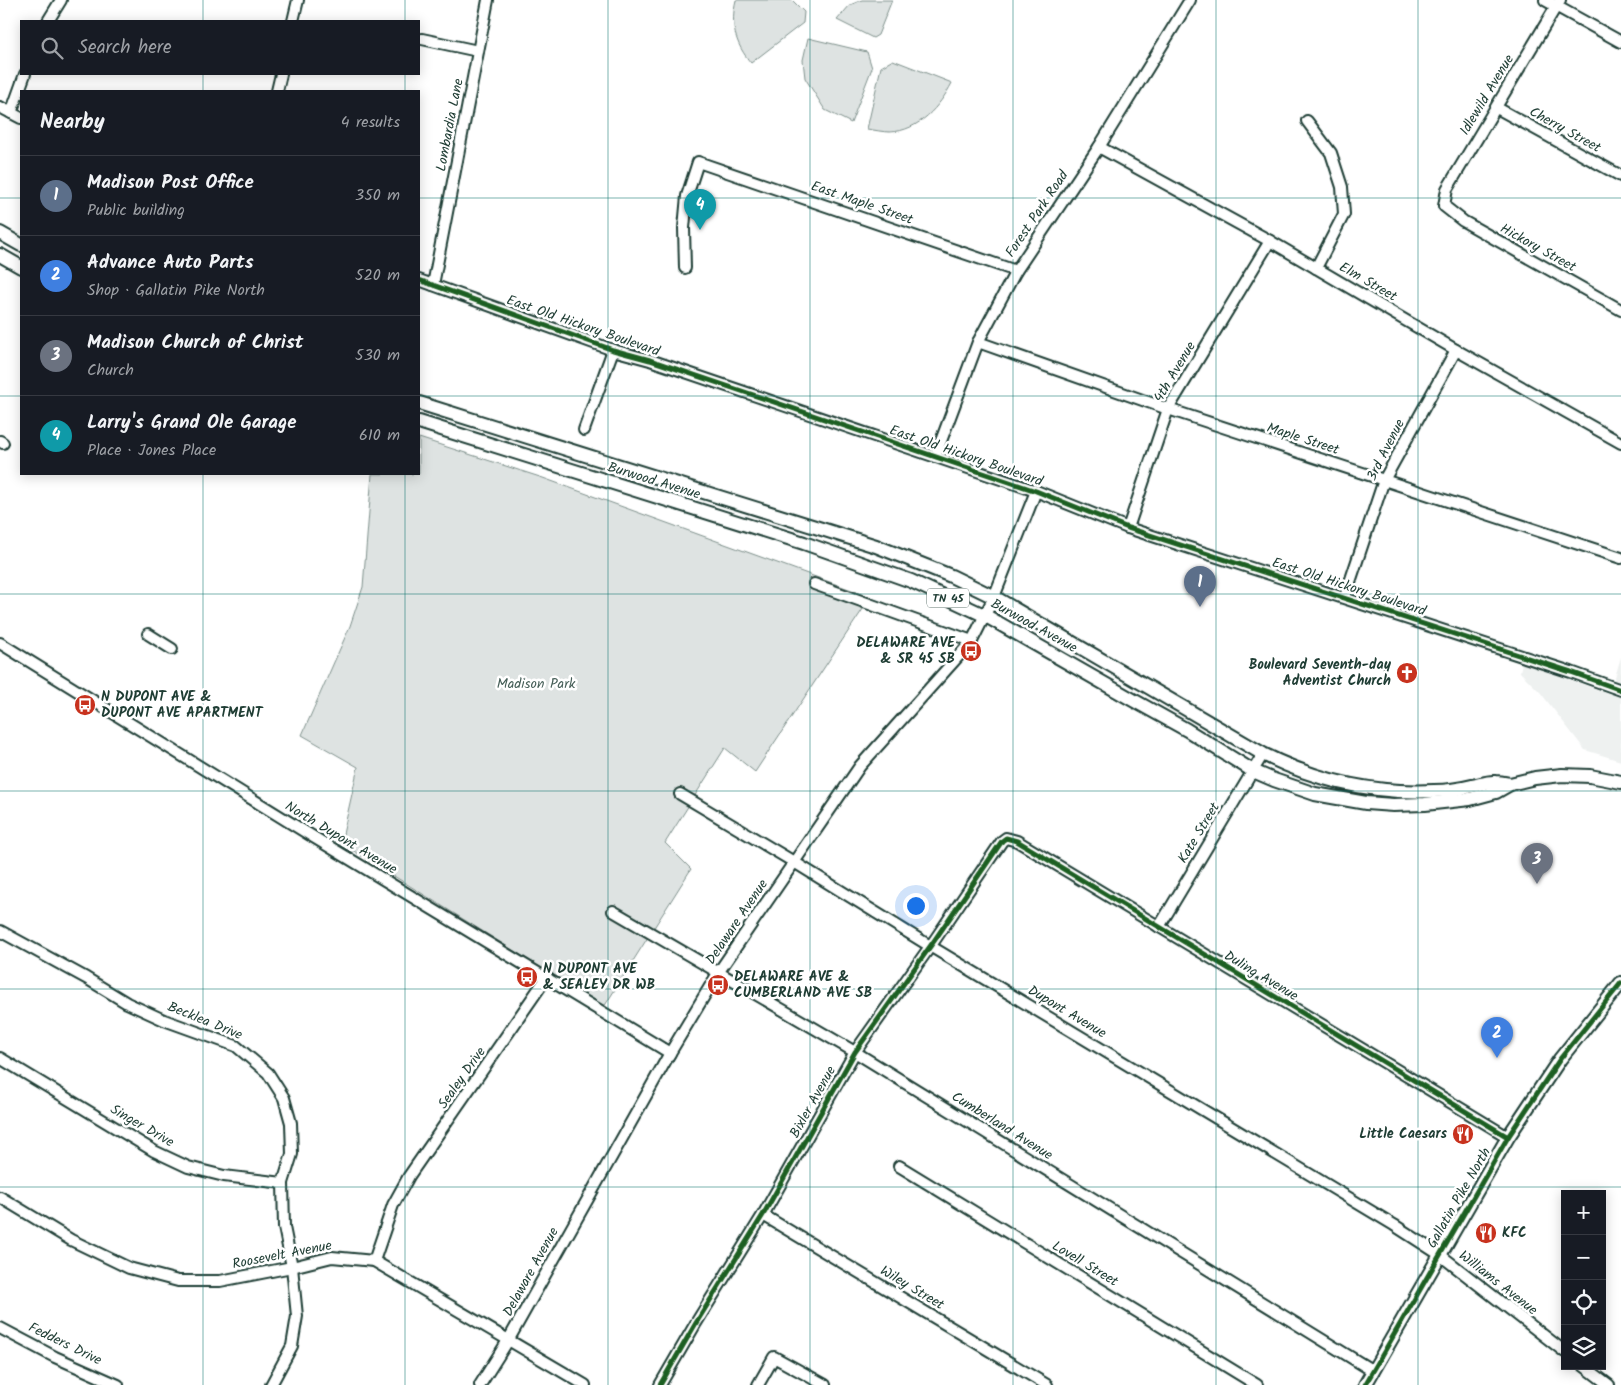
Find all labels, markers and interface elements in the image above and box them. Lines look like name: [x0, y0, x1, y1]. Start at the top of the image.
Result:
search box: [20, 20, 420, 75]
text: Search here: [78, 33, 172, 63]
icon: search: [38, 34, 66, 62]
street label: Idlewild Avenue: [1454, 50, 1520, 140]
street label: Lombardia Lane: [430, 76, 470, 173]
street label: Cherry Street: [1525, 101, 1605, 159]
text: Nearby: [40, 106, 105, 139]
text: 4 results: [341, 110, 400, 135]
street label: Forest Park Road: [1000, 165, 1075, 262]
text: Madison Post Office: [87, 168, 254, 198]
street label: East Maple Street: [808, 175, 917, 231]
text: 1: [54, 183, 58, 208]
text: 350 m: [355, 183, 400, 208]
pin: 4: [684, 189, 716, 230]
text: Public building: [87, 198, 185, 223]
street label: Hickory Street: [1496, 218, 1581, 278]
text: Advance Auto Parts: [87, 248, 254, 278]
street label: Elm Street: [1335, 257, 1402, 308]
text: 2: [51, 263, 61, 288]
text: 520 m: [355, 263, 400, 288]
text: Shop · Gallatin Pike North: [87, 278, 265, 303]
street label: East Old Hickory Boulevard: [503, 289, 664, 363]
text: Madison Church of Christ: [87, 328, 303, 358]
street label: 4th Avenue: [1148, 337, 1202, 407]
text: 3: [52, 343, 60, 368]
text: 530 m: [355, 343, 400, 368]
text: Church: [87, 358, 134, 383]
text: Larry's Grand Ole Garage: [87, 408, 296, 438]
street label: 3rd Avenue: [1361, 415, 1411, 485]
street label: Maple Street: [1264, 417, 1343, 461]
street label: East Old Hickory Boulevard: [886, 419, 1047, 493]
text: 4: [52, 423, 60, 448]
text: 610 m: [359, 423, 400, 448]
text: Place · Jones Place: [87, 438, 216, 463]
street label: Burwood Avenue: [605, 456, 704, 506]
street label: East Old Hickory Boulevard: [1269, 552, 1430, 623]
pin: 1: [1184, 566, 1216, 607]
road number: TN 45: [927, 588, 969, 608]
street label: Burwood Avenue: [987, 593, 1082, 659]
place label: DELAWARE AVE & SR 45 SB: [856, 632, 956, 670]
bus stop icon: DELAWARE AVE & SR 45 SB: [959, 639, 983, 663]
place label: Boulevard Seventh-day Adventist Church: [1249, 654, 1392, 692]
church icon: Boulevard Seventh-day Adventist Church: [1395, 661, 1419, 685]
park label: Madison Park: [497, 673, 576, 695]
place label: N DUPONT AVE & DUPONT AVE APARTMENT: [101, 686, 264, 724]
bus stop icon: N DUPONT AVE & DUPONT AVE APARTMENT: [73, 693, 97, 717]
street label: North Dupont Avenue: [281, 796, 402, 881]
street label: Kate Street: [1172, 798, 1226, 868]
pin: 3: [1521, 843, 1553, 884]
street label: Delaware Avenue: [700, 874, 774, 969]
your location: [903, 893, 929, 919]
street label: Duling Avenue: [1220, 945, 1303, 1007]
place label: N DUPONT AVE & SEALEY DR WB: [543, 958, 655, 996]
bus stop icon: N DUPONT AVE & SEALEY DR WB: [515, 965, 539, 989]
place label: DELAWARE AVE & CUMBERLAND AVE SB: [734, 966, 872, 1004]
bus stop icon: DELAWARE AVE & CUMBERLAND AVE SB: [706, 973, 730, 997]
street label: Dupont Avenue: [1023, 980, 1111, 1045]
street label: Becklea Drive: [164, 996, 246, 1046]
pin: 2: [1481, 1017, 1513, 1058]
street label: Sealey Drive: [433, 1042, 492, 1114]
street label: Bixler Avenue: [784, 1061, 842, 1142]
street label: Cumberland Avenue: [947, 1086, 1058, 1166]
street label: Singer Drive: [106, 1099, 179, 1154]
restaurant icon: Little Caesars: [1451, 1122, 1475, 1146]
place label: Little Caesars: [1359, 1123, 1447, 1145]
street label: Gallatin Pike North: [1421, 1143, 1497, 1253]
map controls: [1561, 1190, 1606, 1370]
button: +: [1561, 1190, 1606, 1235]
restaurant icon: KFC: [1474, 1221, 1498, 1245]
place label: KFC: [1502, 1222, 1527, 1244]
street label: Delaware Avenue: [497, 1223, 565, 1321]
street label: Roosevelt Avenue: [230, 1234, 334, 1275]
street label: Lovell Street: [1048, 1235, 1123, 1293]
button: −: [1561, 1235, 1606, 1280]
street label: Williams Avenue: [1454, 1245, 1543, 1321]
street label: Wiley Street: [876, 1260, 949, 1316]
button: locate: [1561, 1280, 1606, 1325]
street label: Fedders Drive: [25, 1317, 106, 1372]
button: layers: [1561, 1325, 1606, 1370]

